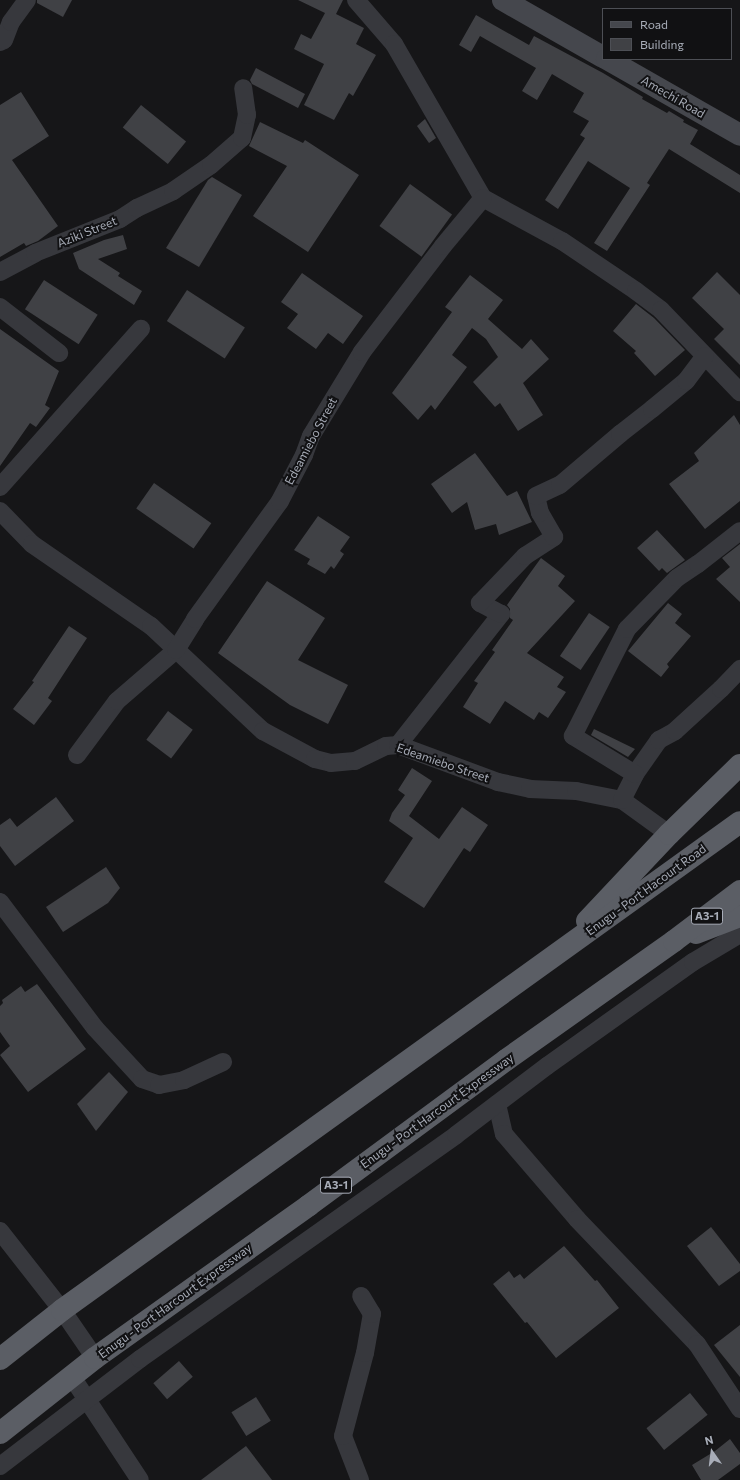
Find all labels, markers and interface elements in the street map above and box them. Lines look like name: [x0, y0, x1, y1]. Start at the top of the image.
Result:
legend: [602, 8, 732, 60]
text: Road: [640, 17, 668, 31]
text: Building: [640, 37, 684, 51]
street label: Amechi Road: [639, 73, 707, 121]
street label: Aziki Street: [55, 213, 119, 251]
street label: Edeamiebo Street: [282, 395, 340, 487]
street label: Edeamiebo Street: [395, 740, 491, 786]
street label: Enugu - Port Hacourt Road: [583, 842, 709, 938]
road number: A3-1: [691, 907, 723, 925]
street label: Enugu - Port Harcourt Expressway: [358, 1051, 516, 1171]
road number: A3-1: [320, 1176, 352, 1194]
street label: Enugu - Port Harcourt Expressway: [96, 1241, 254, 1361]
north arrow: [692, 1432, 732, 1472]
text: N: [703, 1433, 715, 1447]

